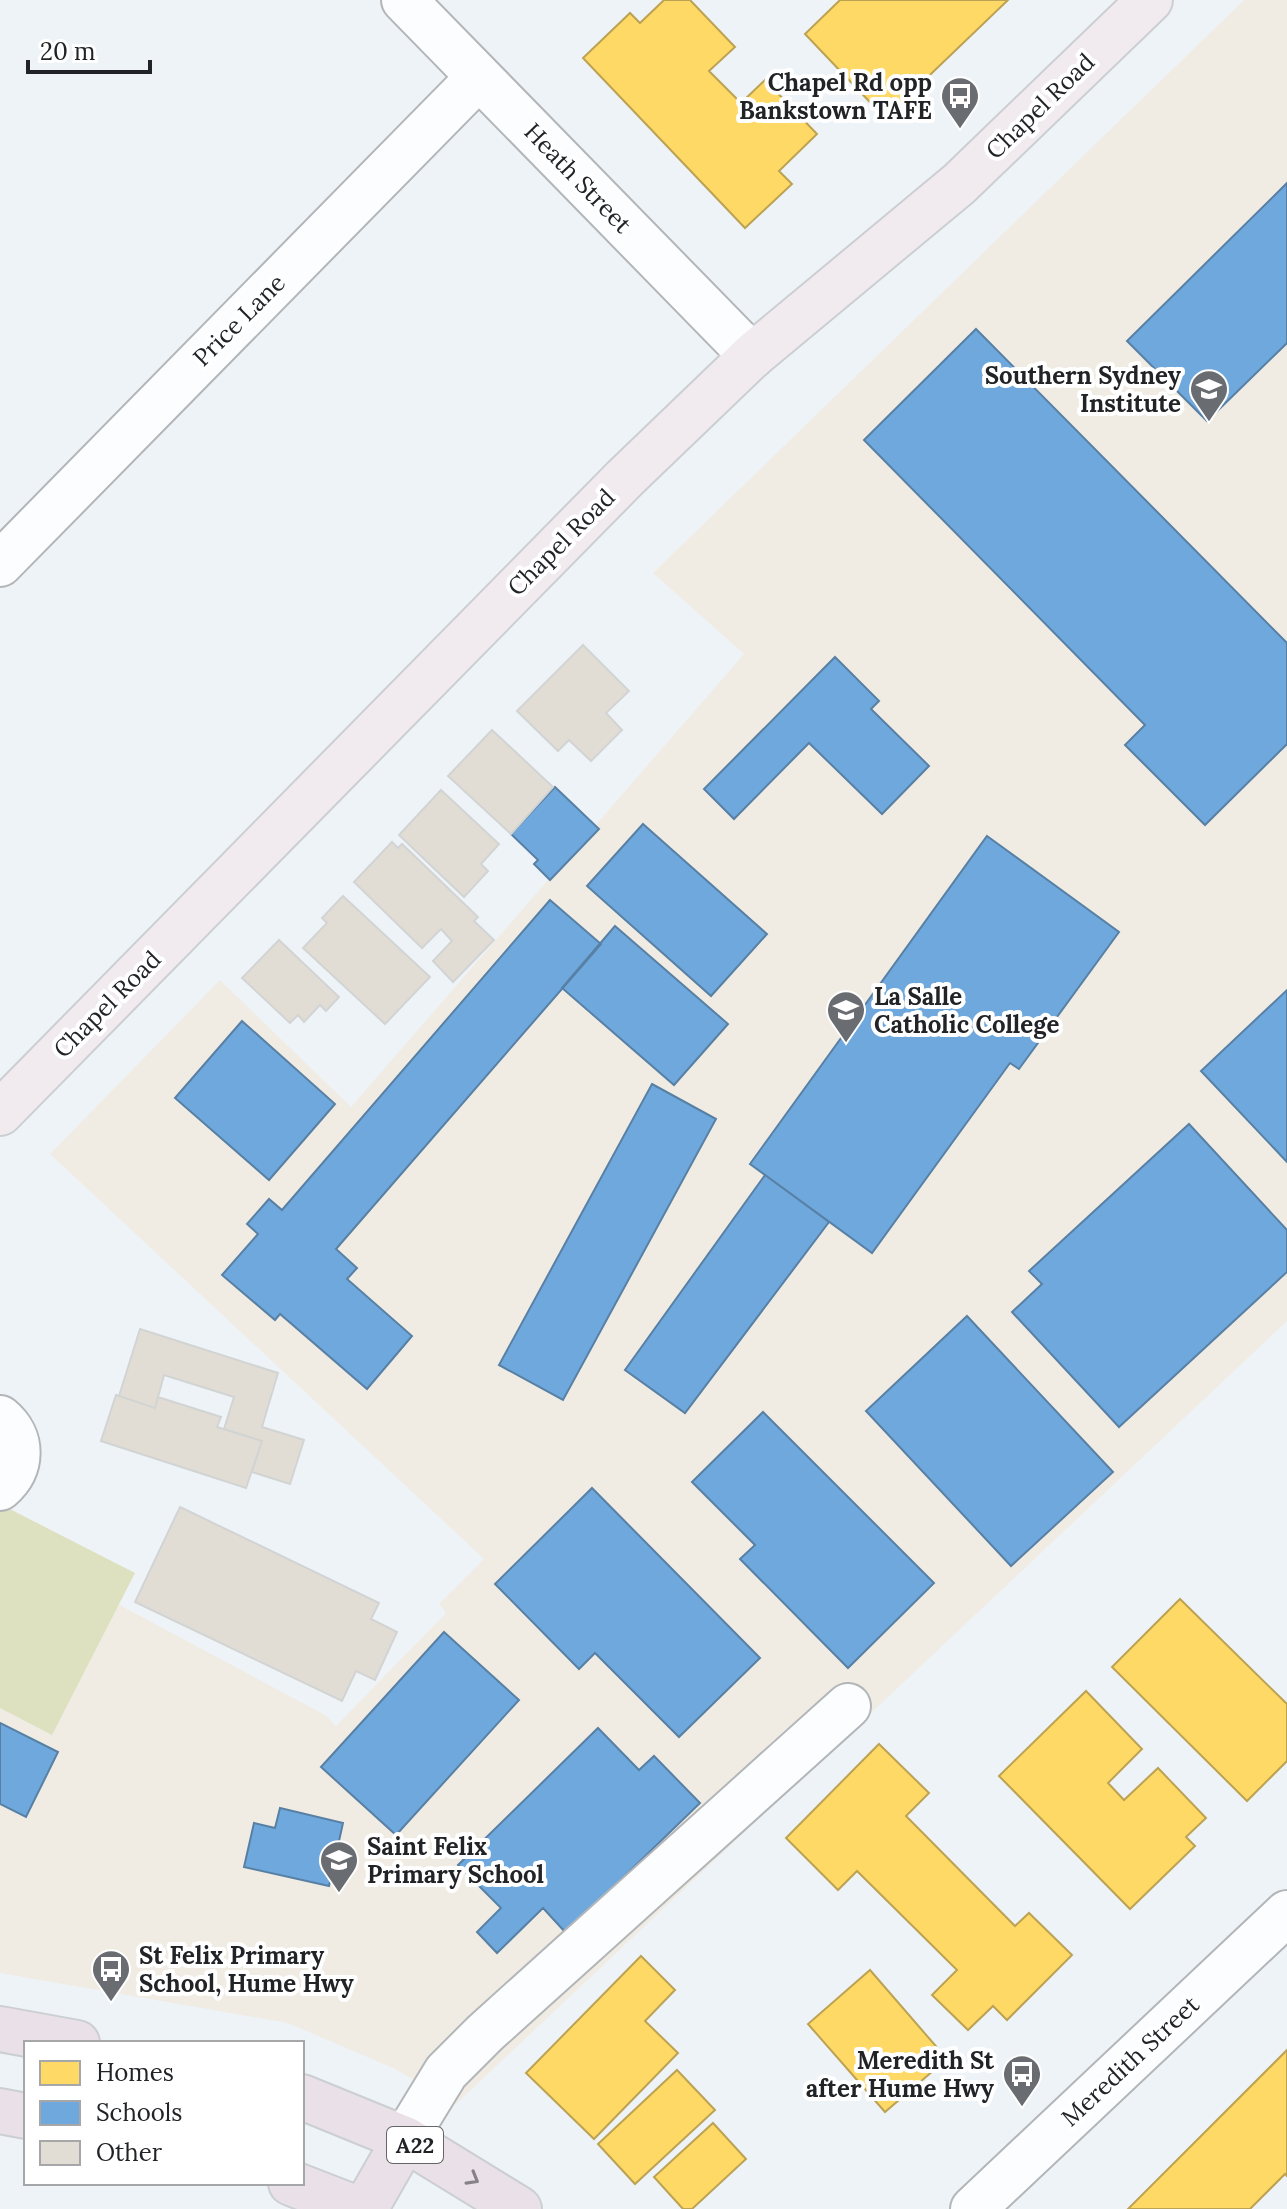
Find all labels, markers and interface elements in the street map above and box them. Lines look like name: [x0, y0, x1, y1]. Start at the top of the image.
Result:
scale bar: [28, 24, 150, 74]
text: 20 m: [40, 36, 96, 67]
street label: Chapel Road: [979, 46, 1101, 166]
place label: Chapel Rd opp Bankstown TAFE: [739, 67, 932, 126]
bus stop icon: Chapel Rd opp Bankstown TAFE: [939, 75, 981, 130]
street label: Heath Street: [518, 116, 639, 240]
street label: Price Lane: [186, 267, 292, 373]
place label: Southern Sydney Institute: [985, 360, 1182, 419]
school or university icon: Southern Sydney Institute: [1188, 368, 1230, 423]
street label: Chapel Road: [501, 482, 621, 602]
street label: Chapel Road: [47, 944, 167, 1064]
place label: La Salle Catholic College: [874, 981, 1059, 1040]
school or university icon: La Salle Catholic College: [825, 989, 867, 1044]
place label: Saint Felix Primary School: [367, 1831, 544, 1890]
school or university icon: Saint Felix Primary School: [318, 1839, 360, 1894]
place label: St Felix Primary School, Hume Hwy: [139, 1940, 355, 1999]
bus stop icon: St Felix Primary School, Hume Hwy: [90, 1948, 132, 2003]
street label: Meredith Street: [1055, 1989, 1206, 2133]
legend: [24, 2041, 304, 2185]
place label: Meredith St after Hume Hwy: [806, 2045, 995, 2104]
bus stop icon: Meredith St after Hume Hwy: [1001, 2053, 1043, 2108]
text: Homes: [96, 2057, 174, 2088]
text: Schools: [96, 2097, 182, 2128]
road number: A22: [387, 2127, 443, 2163]
text: Other: [96, 2137, 163, 2168]
one-way arrow: [464, 2169, 479, 2185]

